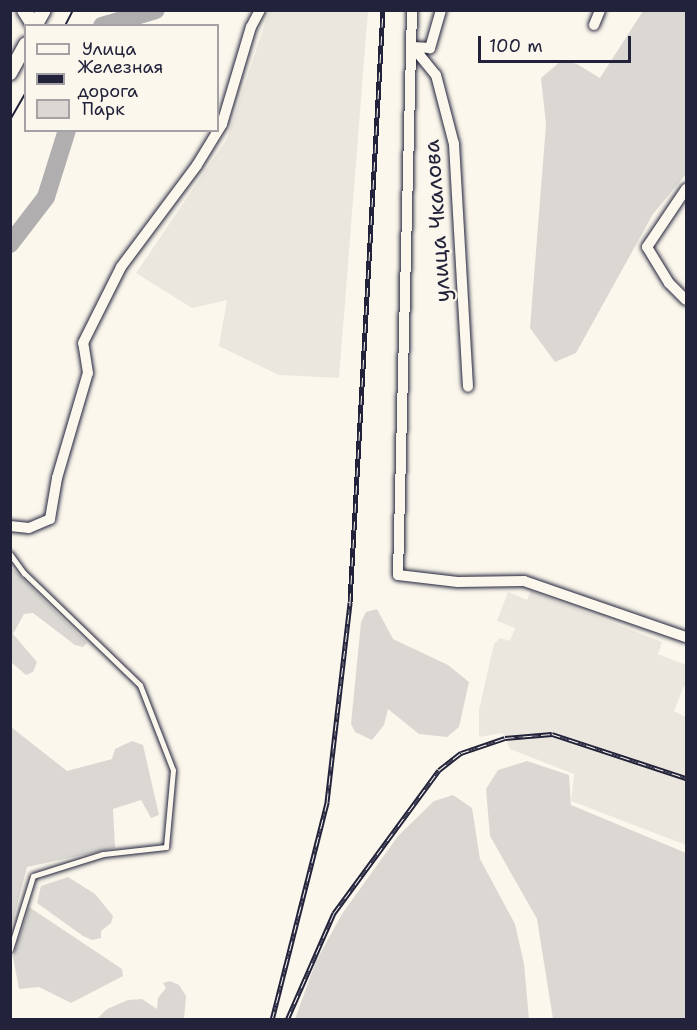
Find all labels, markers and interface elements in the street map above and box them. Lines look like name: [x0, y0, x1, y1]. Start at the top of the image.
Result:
legend: [24, 24, 219, 132]
scale bar: [481, 24, 634, 62]
text: 100 m: [489, 34, 543, 58]
text: Улица: [82, 37, 136, 61]
text: Железная дорога: [77, 55, 163, 103]
text: Парк: [82, 97, 125, 121]
street label: улица Чкалова: [418, 139, 456, 303]

